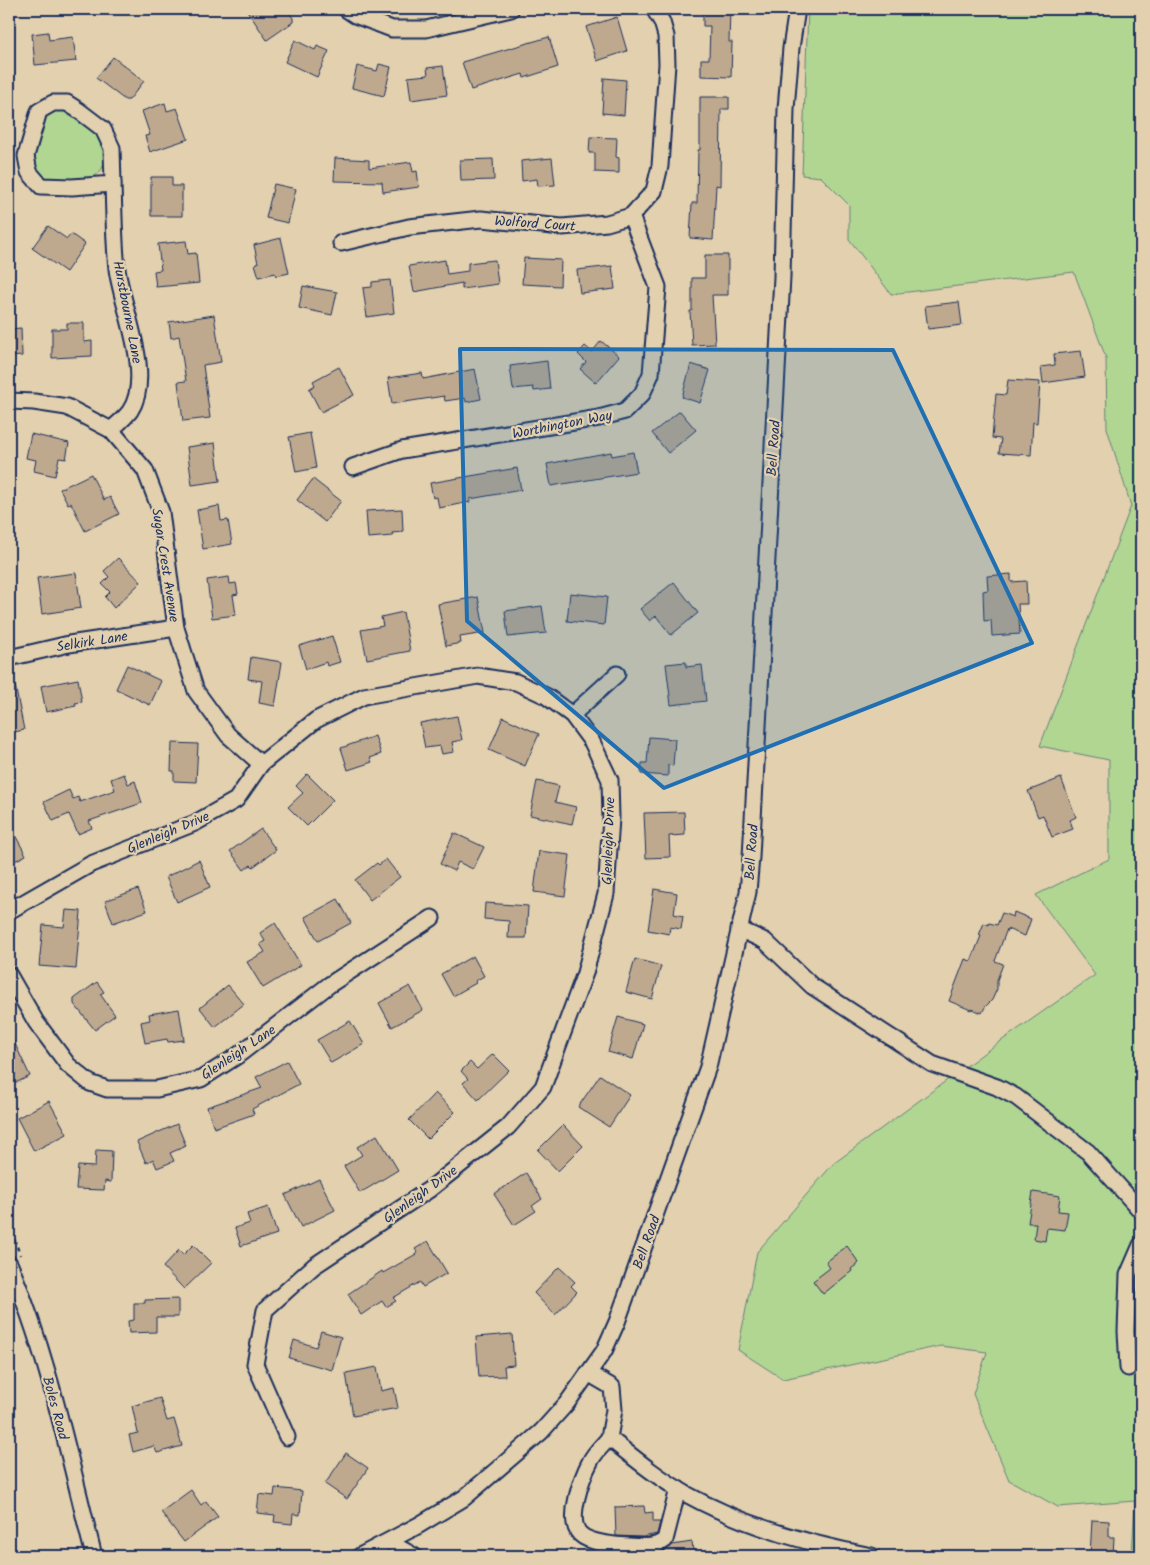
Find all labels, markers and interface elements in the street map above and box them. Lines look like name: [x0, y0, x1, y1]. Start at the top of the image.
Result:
street label: Wolford Court: [494, 210, 577, 238]
street label: Hurstbourne Lane: [106, 259, 148, 366]
street label: Worthington Way: [510, 404, 614, 445]
street label: Bell Road: [761, 418, 787, 477]
street label: Sugar Crest Avenue: [145, 507, 185, 624]
street label: Selkirk Lane: [55, 625, 130, 658]
street label: Glenleigh Drive: [596, 796, 622, 885]
street label: Glenleigh Drive: [124, 805, 214, 860]
street label: Bell Road: [739, 822, 765, 881]
street label: Glenleigh Lane: [197, 1019, 281, 1086]
street label: Glenleigh Drive: [379, 1160, 463, 1230]
street label: Bell Road: [627, 1211, 667, 1272]
street label: Boles Road: [36, 1374, 74, 1443]

